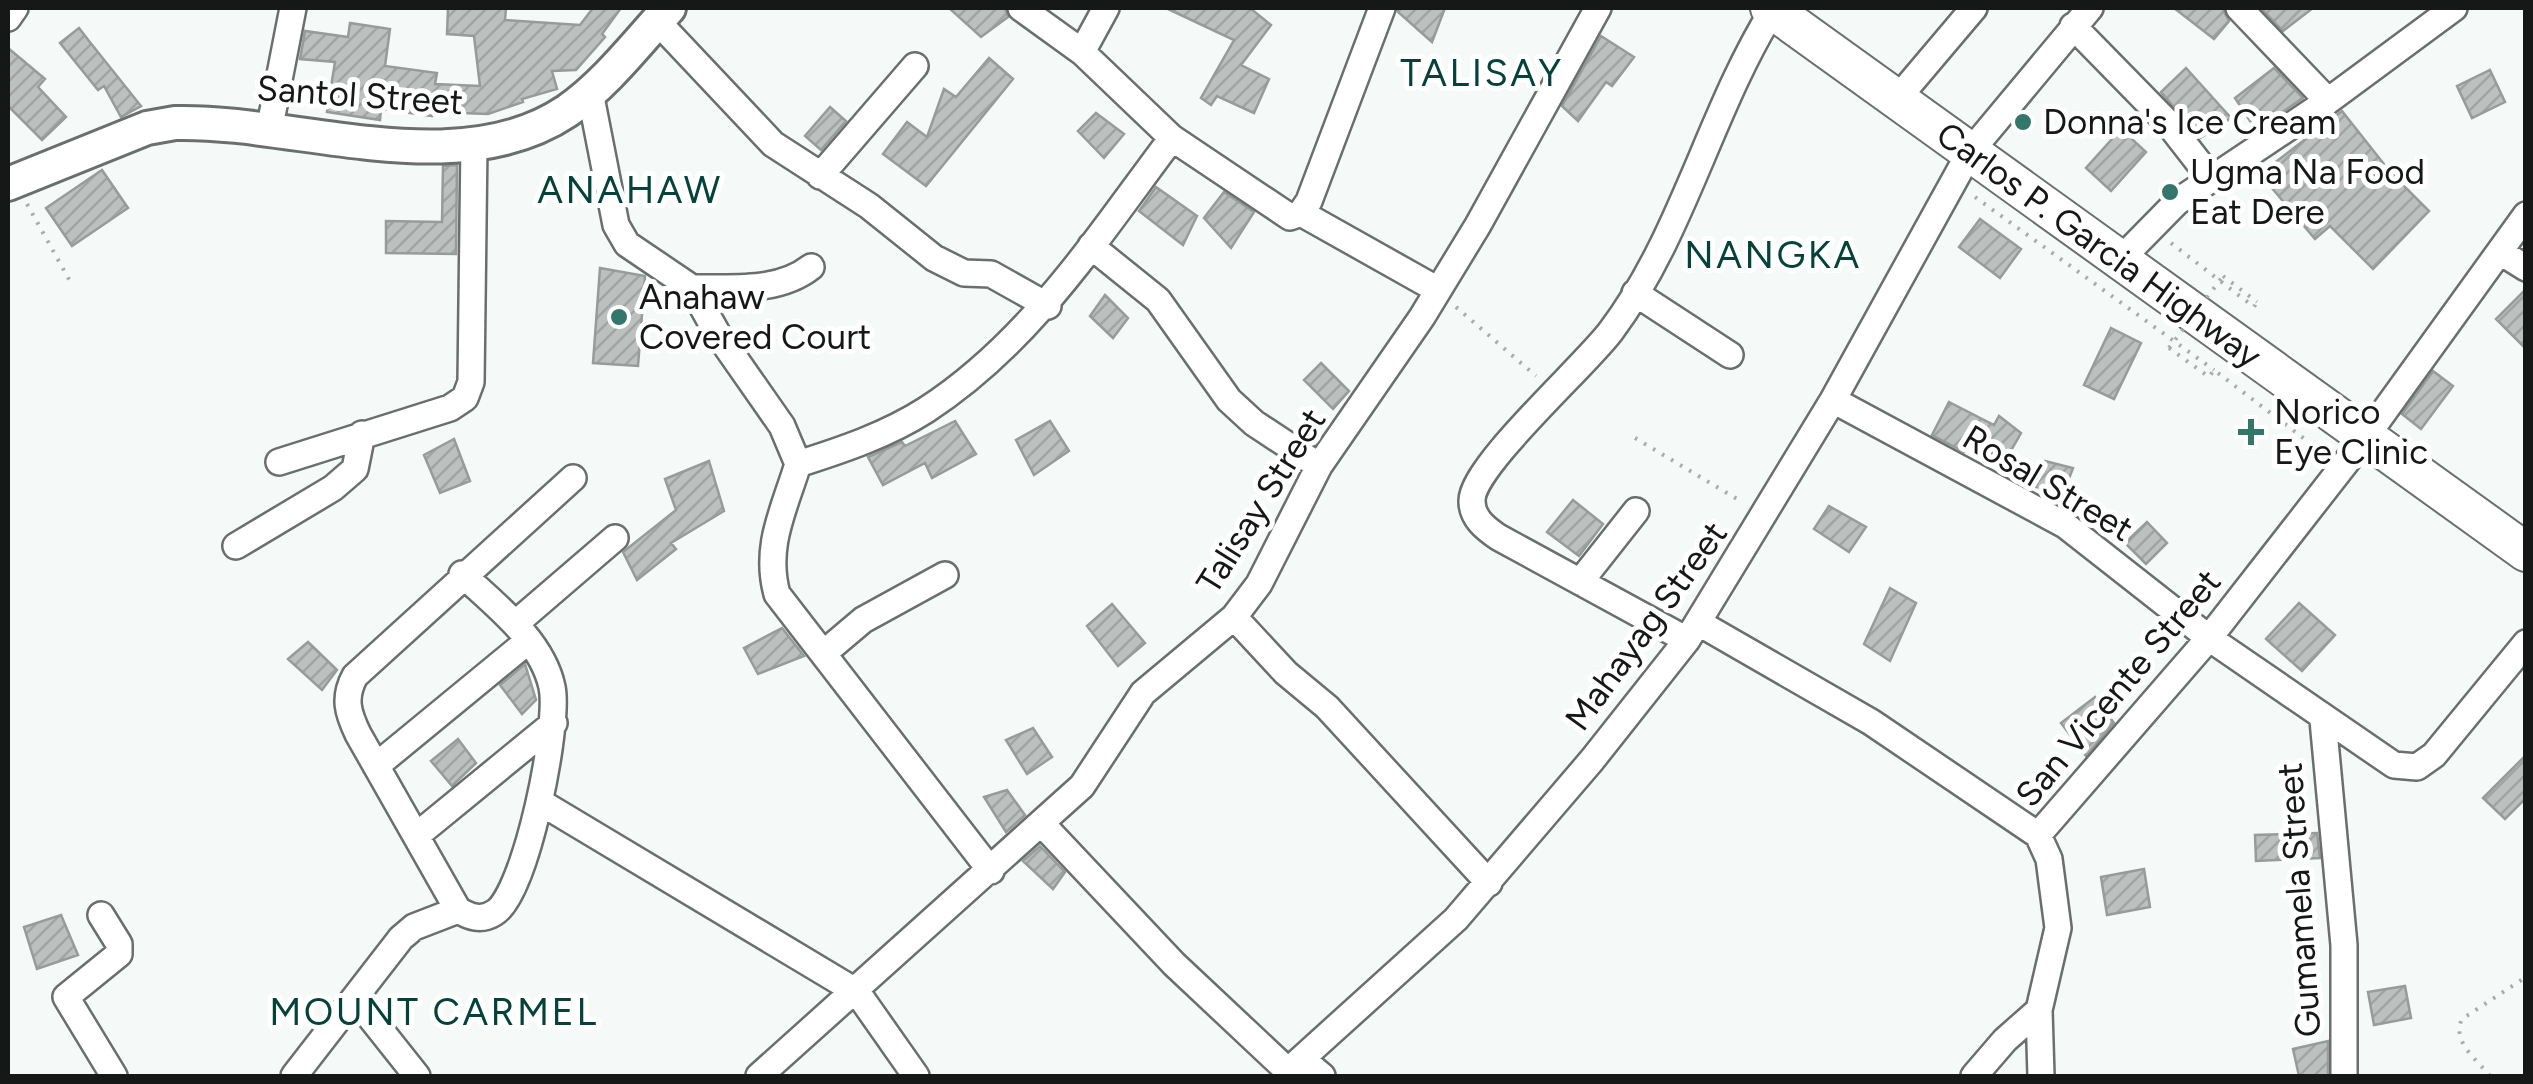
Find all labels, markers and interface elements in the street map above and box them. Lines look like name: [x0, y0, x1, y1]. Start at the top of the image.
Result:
district label: TALISAY: [1400, 50, 1564, 96]
street label: Santol Street: [255, 67, 465, 123]
place label: Donna's Ice Cream: [2043, 101, 2336, 143]
marker: Donna's Ice Cream: [2012, 111, 2034, 133]
street label: Carlos P. Garcia Highway: [1928, 113, 2270, 377]
place label: Ugma Na Food Eat Dere: [2190, 151, 2425, 233]
district label: ANAHAW: [537, 167, 723, 213]
marker: Ugma Na Food Eat Dere: [2159, 181, 2181, 203]
district label: NANGKA: [1684, 232, 1862, 278]
place label: Anahaw Covered Court: [639, 276, 871, 358]
marker: Anahaw Covered Court: [608, 306, 630, 328]
place label: Norico Eye Clinic: [2274, 391, 2428, 473]
street label: Talisay Street: [1188, 401, 1334, 601]
street label: Rosal Street: [1955, 416, 2141, 550]
marker: Norico Eye Clinic: [2238, 419, 2264, 445]
street label: Mahayag Street: [1556, 513, 1736, 739]
street label: San Vicente Street: [2007, 561, 2229, 815]
street label: Gumamela Street: [2268, 761, 2330, 1039]
district label: MOUNT CARMEL: [269, 989, 599, 1035]

